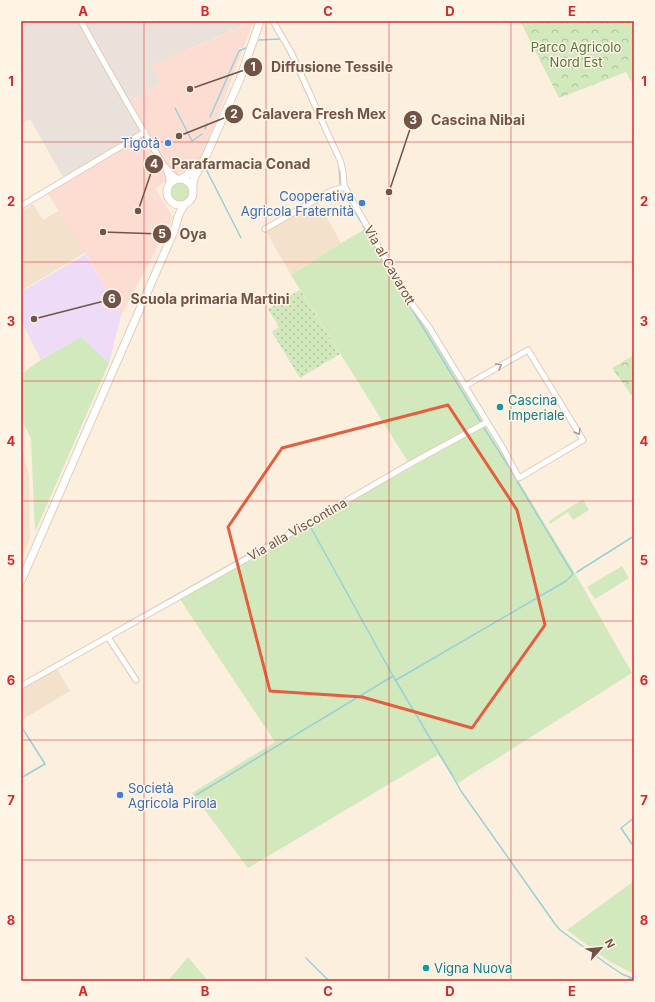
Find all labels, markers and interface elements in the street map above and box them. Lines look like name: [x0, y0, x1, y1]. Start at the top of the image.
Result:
text: A: [78, 3, 88, 19]
text: B: [201, 3, 210, 19]
text: C: [323, 3, 333, 19]
text: D: [445, 3, 455, 19]
text: E: [568, 3, 576, 19]
park label: Parco Agricolo Nord Est: [531, 39, 621, 70]
callout: Diffusione Tessile: [243, 54, 401, 80]
text: Diffusione Tessile: [271, 58, 393, 75]
text: 1: [250, 59, 256, 74]
text: 1: [8, 73, 14, 89]
text: 1: [641, 73, 647, 89]
callout: Calavera Fresh Mex: [224, 101, 394, 127]
text: Calavera Fresh Mex: [252, 105, 386, 122]
text: 2: [230, 106, 238, 121]
callout: Cascina Nibai: [403, 107, 533, 133]
text: Cascina Nibai: [431, 111, 525, 128]
text: 3: [409, 112, 417, 127]
place label: Tigotà: [121, 135, 160, 151]
marker: Tigotà: [163, 138, 173, 148]
callout: Parafarmacia Conad: [144, 151, 319, 177]
text: Parafarmacia Conad: [172, 155, 310, 172]
text: 4: [150, 156, 158, 171]
place label: Cooperativa Agricola Fraternità: [241, 188, 354, 219]
text: 2: [7, 193, 15, 209]
text: 2: [640, 193, 648, 209]
marker: Cooperativa Agricola Fraternità: [357, 198, 367, 208]
callout: Oya: [152, 221, 215, 247]
street label: Via al Cavarott: [361, 222, 419, 308]
text: Oya: [179, 225, 207, 242]
text: 5: [158, 226, 166, 241]
callout: Scuola primaria Martini: [102, 286, 297, 312]
text: Scuola primaria Martini: [131, 290, 290, 307]
text: 6: [108, 291, 116, 306]
text: 3: [7, 313, 15, 329]
text: 3: [640, 313, 648, 329]
one-way arrow: [495, 364, 502, 371]
place label: Cascina Imperiale: [508, 392, 565, 423]
marker: Cascina Imperiale: [495, 402, 505, 412]
one-way arrow: [573, 428, 580, 435]
text: 4: [7, 433, 16, 449]
text: 4: [640, 433, 649, 449]
street label: Via alla Viscontina: [245, 494, 349, 564]
text: 5: [7, 552, 15, 568]
text: 5: [640, 552, 648, 568]
text: 6: [7, 672, 15, 688]
text: 6: [640, 672, 648, 688]
place label: Società Agricola Pirola: [128, 780, 217, 811]
marker: Società Agricola Pirola: [115, 790, 125, 800]
text: 7: [7, 792, 15, 808]
text: 7: [640, 792, 648, 808]
text: 8: [7, 912, 15, 928]
text: 8: [640, 912, 648, 928]
north arrow: [581, 928, 621, 968]
text: N: [602, 937, 618, 950]
place label: Vigna Nuova: [434, 960, 512, 976]
marker: Vigna Nuova: [421, 963, 431, 973]
text: A: [78, 983, 88, 999]
text: B: [201, 983, 210, 999]
text: C: [323, 983, 333, 999]
text: D: [445, 983, 455, 999]
text: E: [568, 983, 576, 999]

